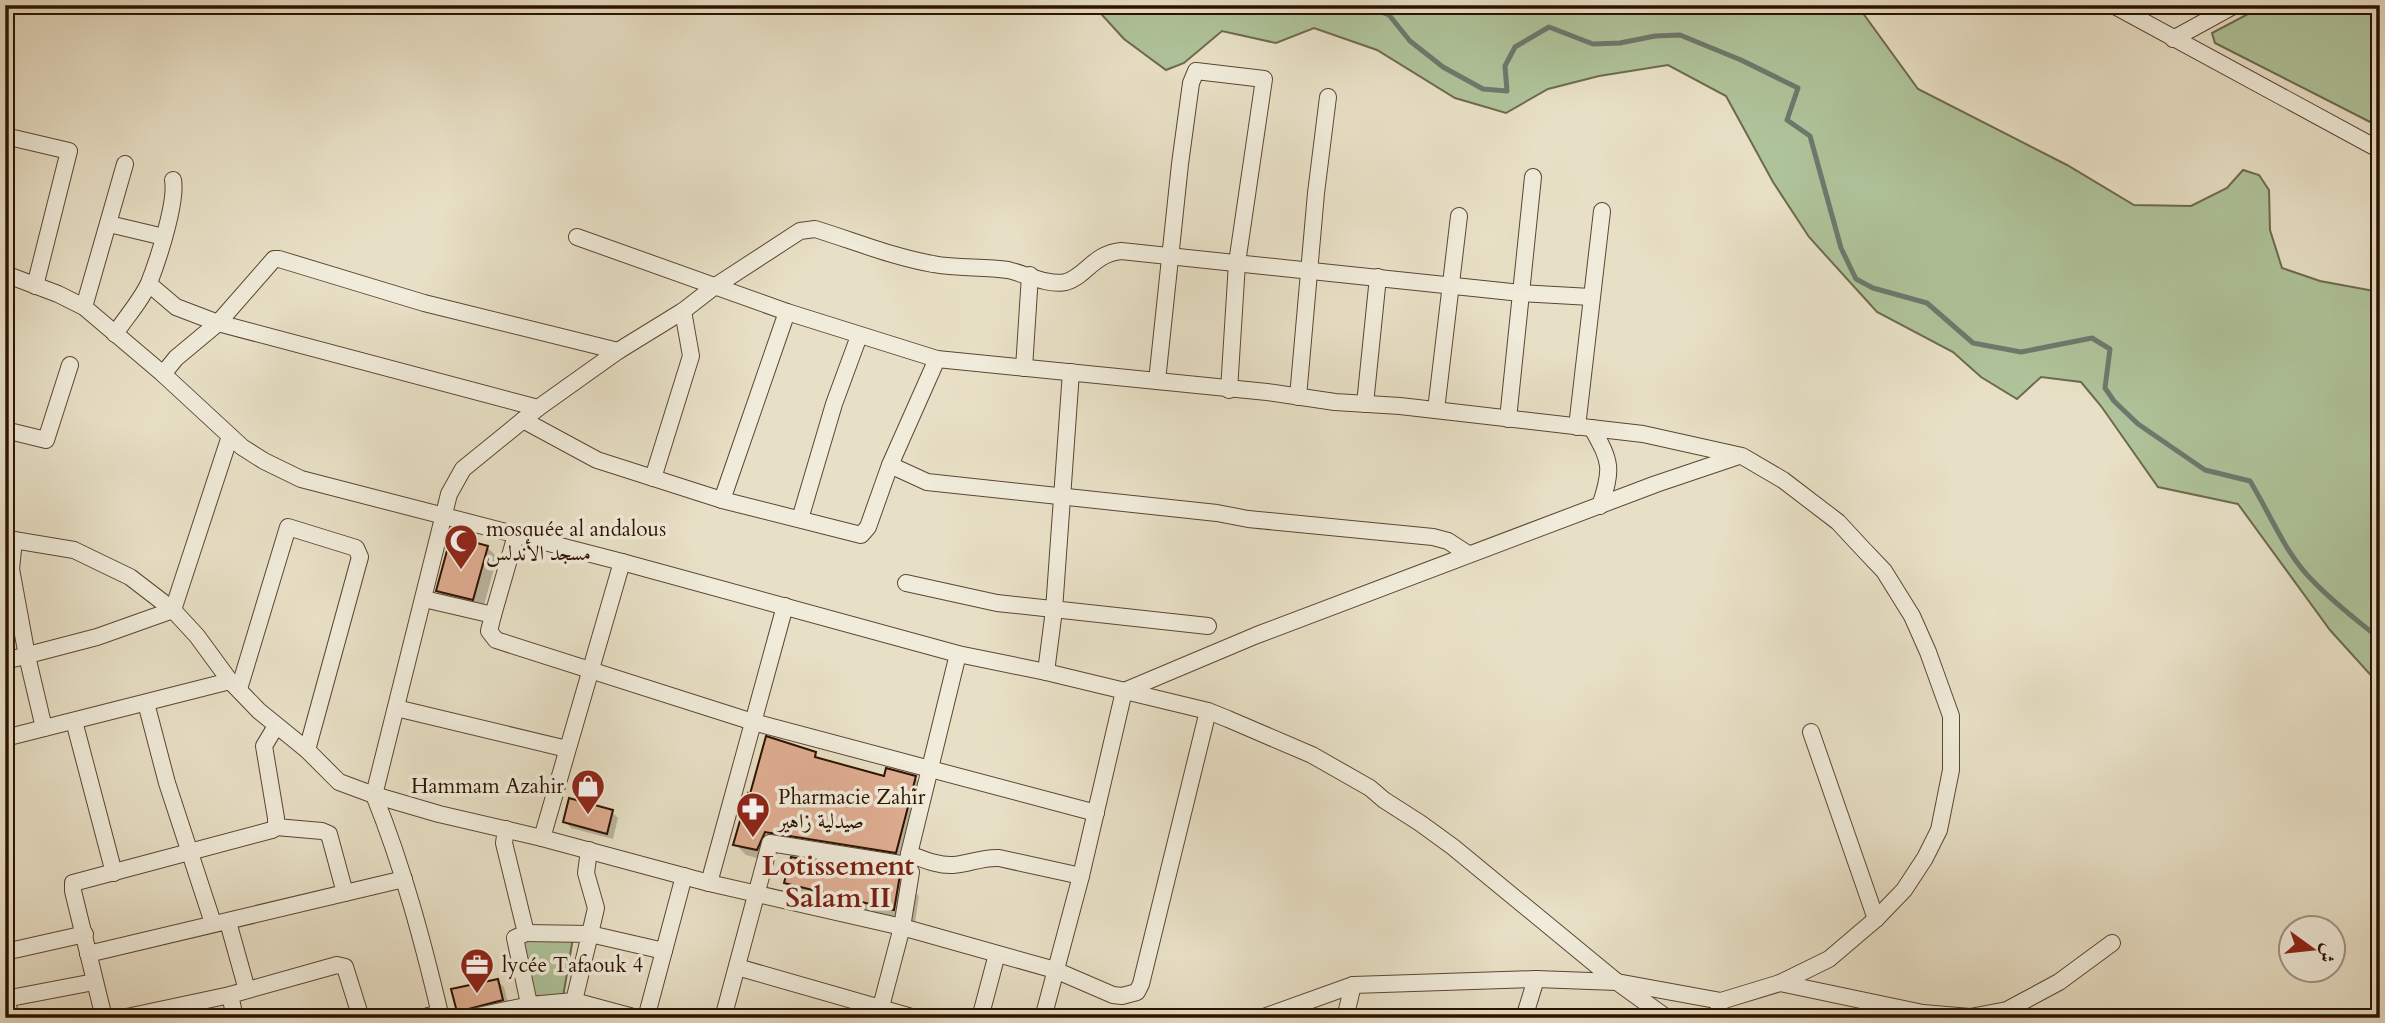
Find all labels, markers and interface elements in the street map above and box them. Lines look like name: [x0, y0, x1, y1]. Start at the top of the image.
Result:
place label: mosquée al andalous مسجد الأندلس: [486, 515, 666, 568]
mosque icon: mosquée al andalous مسجد الأندلس: [442, 522, 480, 571]
shop icon: Hammam Azahir: [569, 767, 607, 816]
place label: Hammam Azahir: [411, 772, 564, 801]
place label: Pharmacie Zahir صيدلية زاهير: [776, 783, 926, 836]
pharmacy icon: Pharmacie Zahir صيدلية زاهير: [734, 790, 772, 839]
district label: Lotissement Salam II: [762, 847, 914, 917]
north arrow: [2276, 914, 2346, 984]
text: ش: [2312, 941, 2342, 966]
office icon: lycée Tafaouk 4: [458, 946, 496, 995]
place label: lycée Tafaouk 4: [502, 951, 643, 980]

